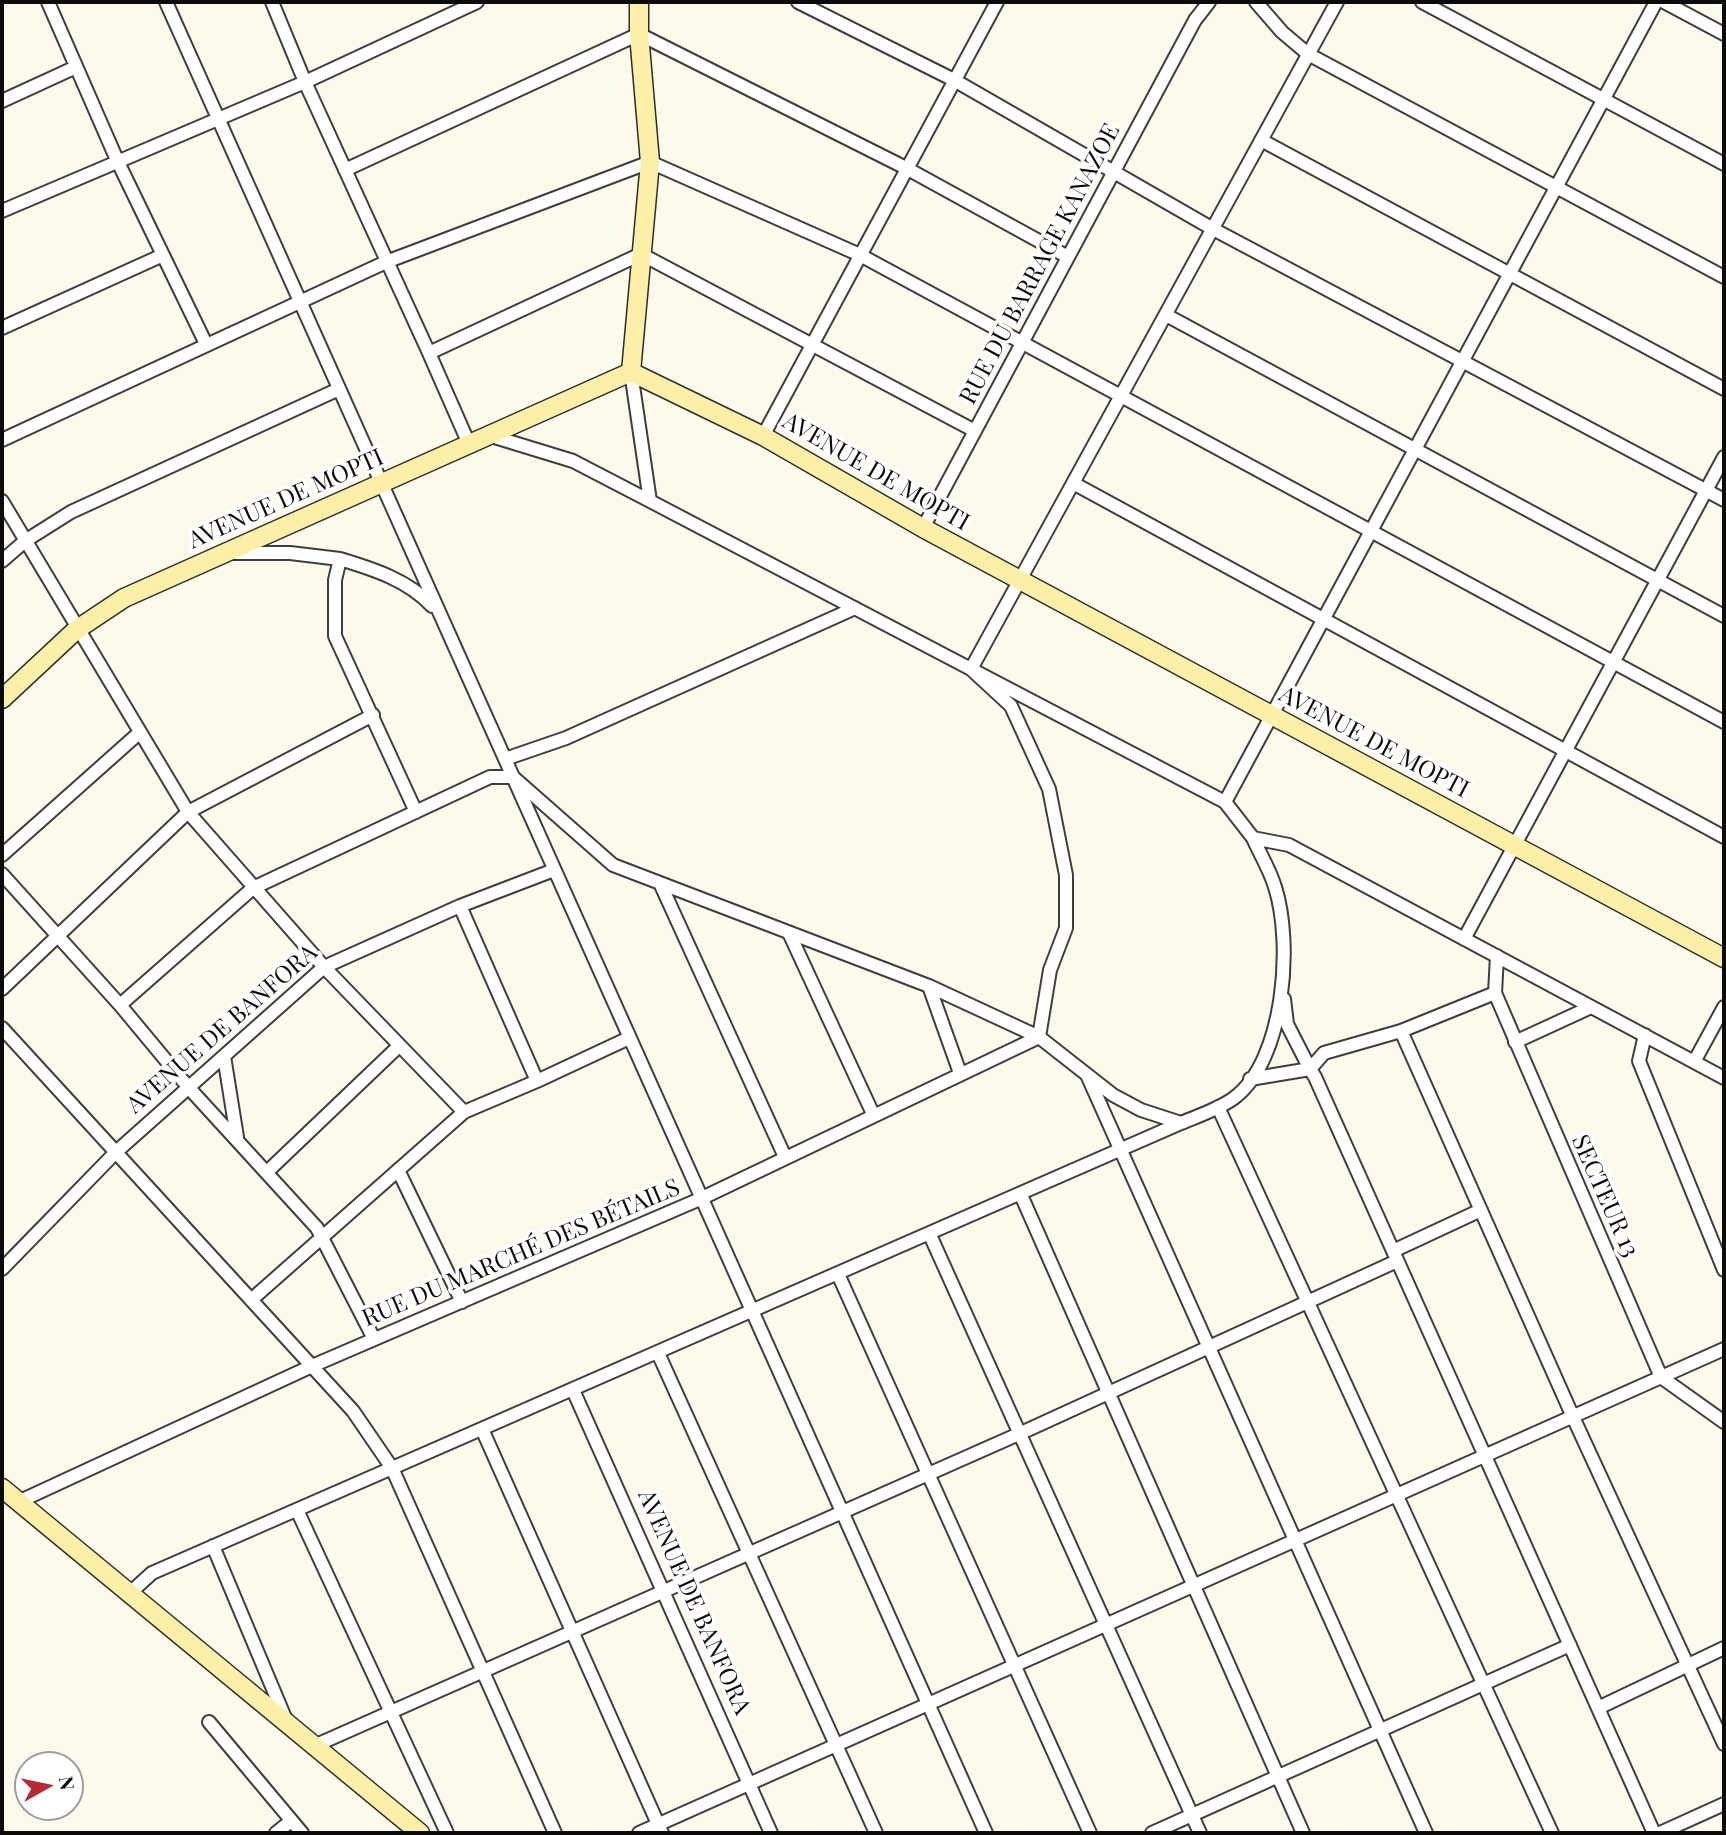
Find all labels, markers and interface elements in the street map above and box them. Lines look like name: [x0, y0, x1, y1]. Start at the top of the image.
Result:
street label: RUE DU BARRAGE KANAZOE: [954, 119, 1126, 409]
street label: AVENUE DE MOPTI: [778, 407, 974, 537]
street label: AVENUE DE MOPTI: [184, 443, 388, 555]
street label: AVENUE DE MOPTI: [1274, 680, 1474, 804]
street label: AVENUE DE BANFORA: [121, 938, 323, 1120]
street label: SECTEUR 13: [1565, 1130, 1645, 1262]
street label: RUE DU MARCHÉ DES BÉTAILS: [358, 1173, 684, 1333]
street label: AVENUE DE BANFORA: [631, 1485, 757, 1719]
north arrow: [14, 1751, 84, 1821]
text: N: [54, 1774, 82, 1792]

